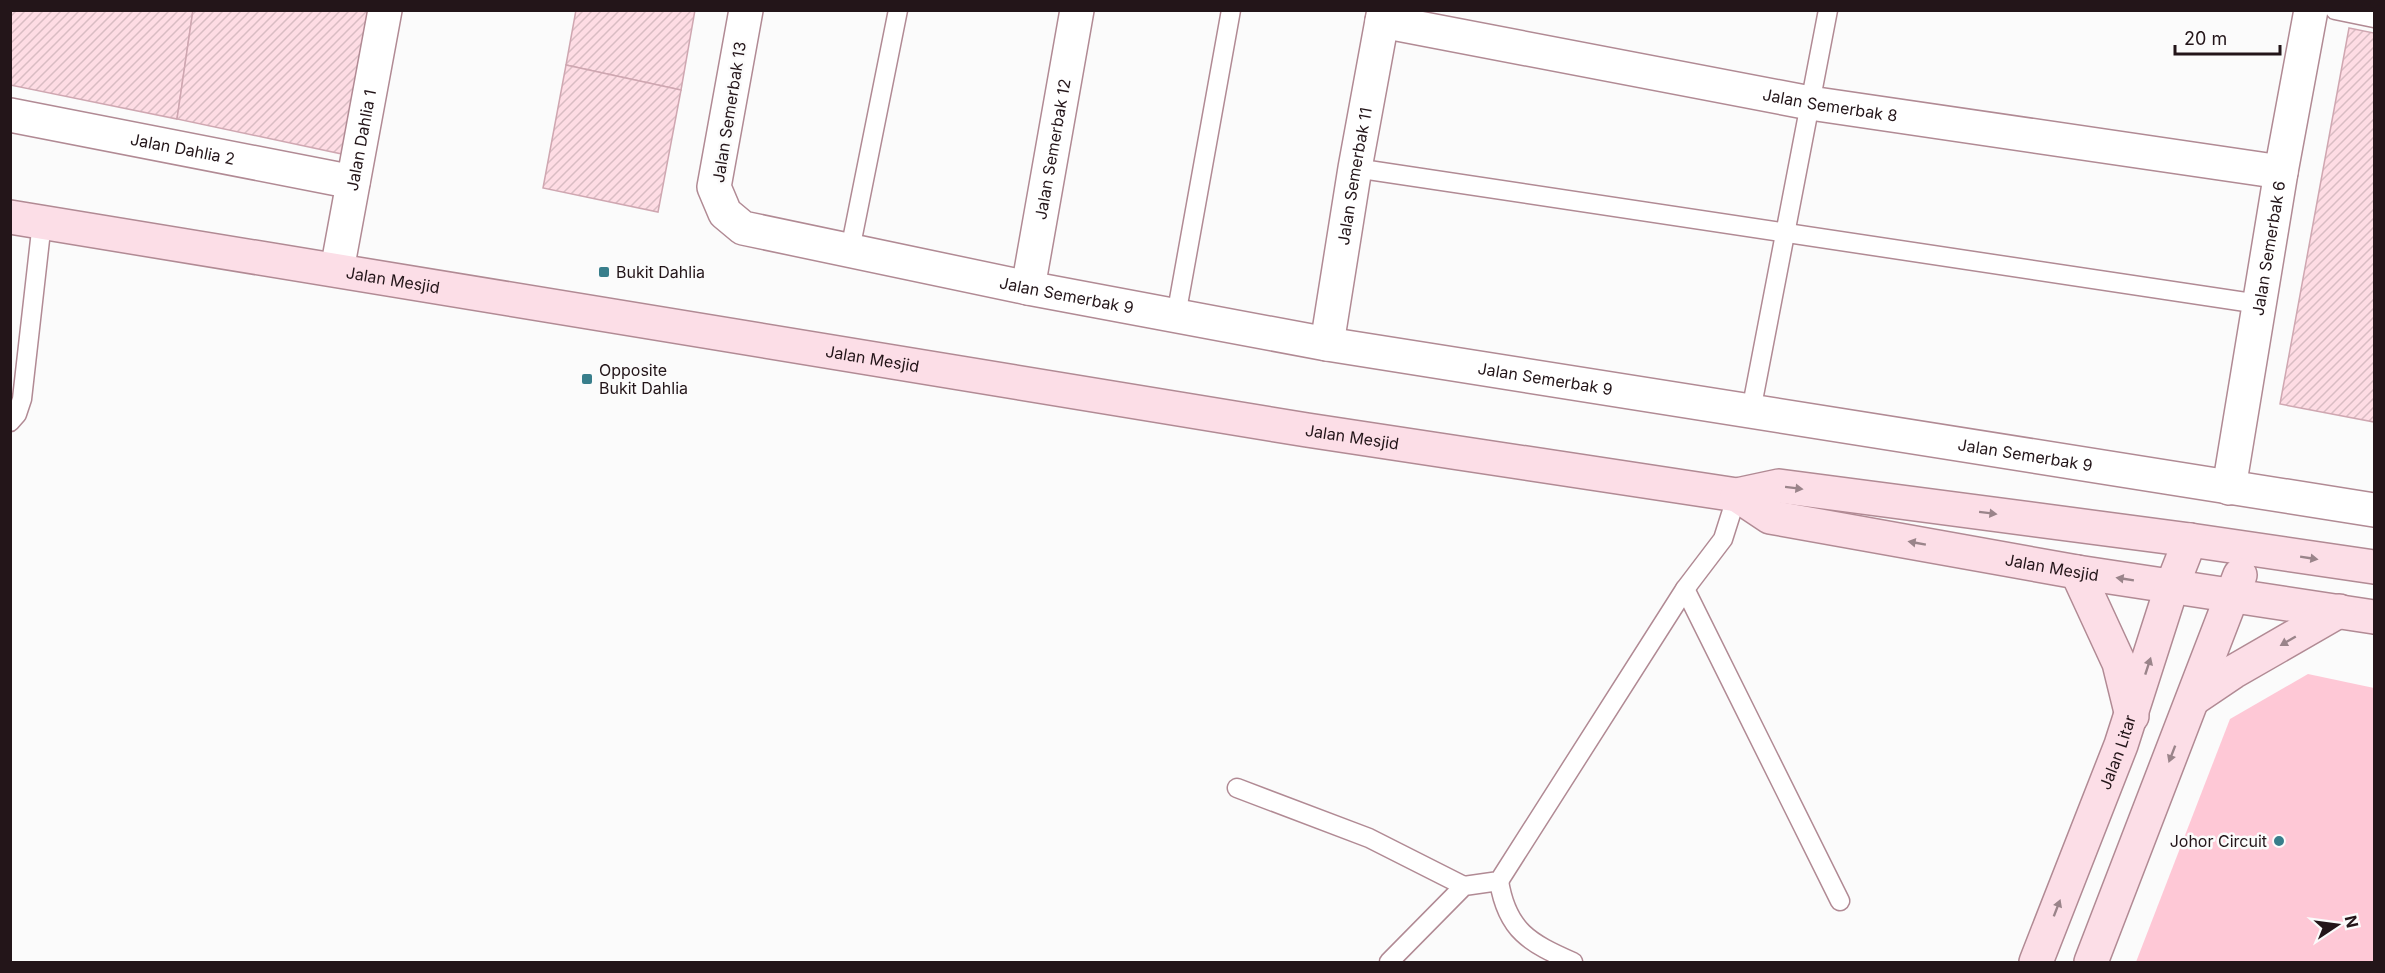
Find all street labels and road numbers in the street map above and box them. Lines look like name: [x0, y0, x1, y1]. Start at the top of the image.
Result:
street label: Jalan Semerbak 13: [708, 40, 750, 184]
street label: Jalan Semerbak 12: [1030, 77, 1075, 221]
street label: Jalan Semerbak 8: [1761, 84, 1899, 126]
street label: Jalan Dahlia 1: [342, 88, 380, 192]
street label: Jalan Semerbak 11: [1333, 106, 1376, 247]
street label: Jalan Dahlia 2: [129, 129, 237, 169]
street label: Jalan Semerbak 6: [2248, 179, 2289, 317]
street label: Jalan Mesjid: [345, 262, 441, 297]
street label: Jalan Semerbak 9: [998, 272, 1135, 318]
street label: Jalan Mesjid: [824, 341, 921, 376]
street label: Jalan Semerbak 9: [1476, 358, 1614, 399]
street label: Jalan Mesjid: [1304, 420, 1400, 454]
street label: Jalan Semerbak 9: [1956, 434, 2094, 475]
street label: Jalan Mesjid: [2003, 549, 2100, 585]
street label: Jalan Litar: [2094, 712, 2140, 793]

